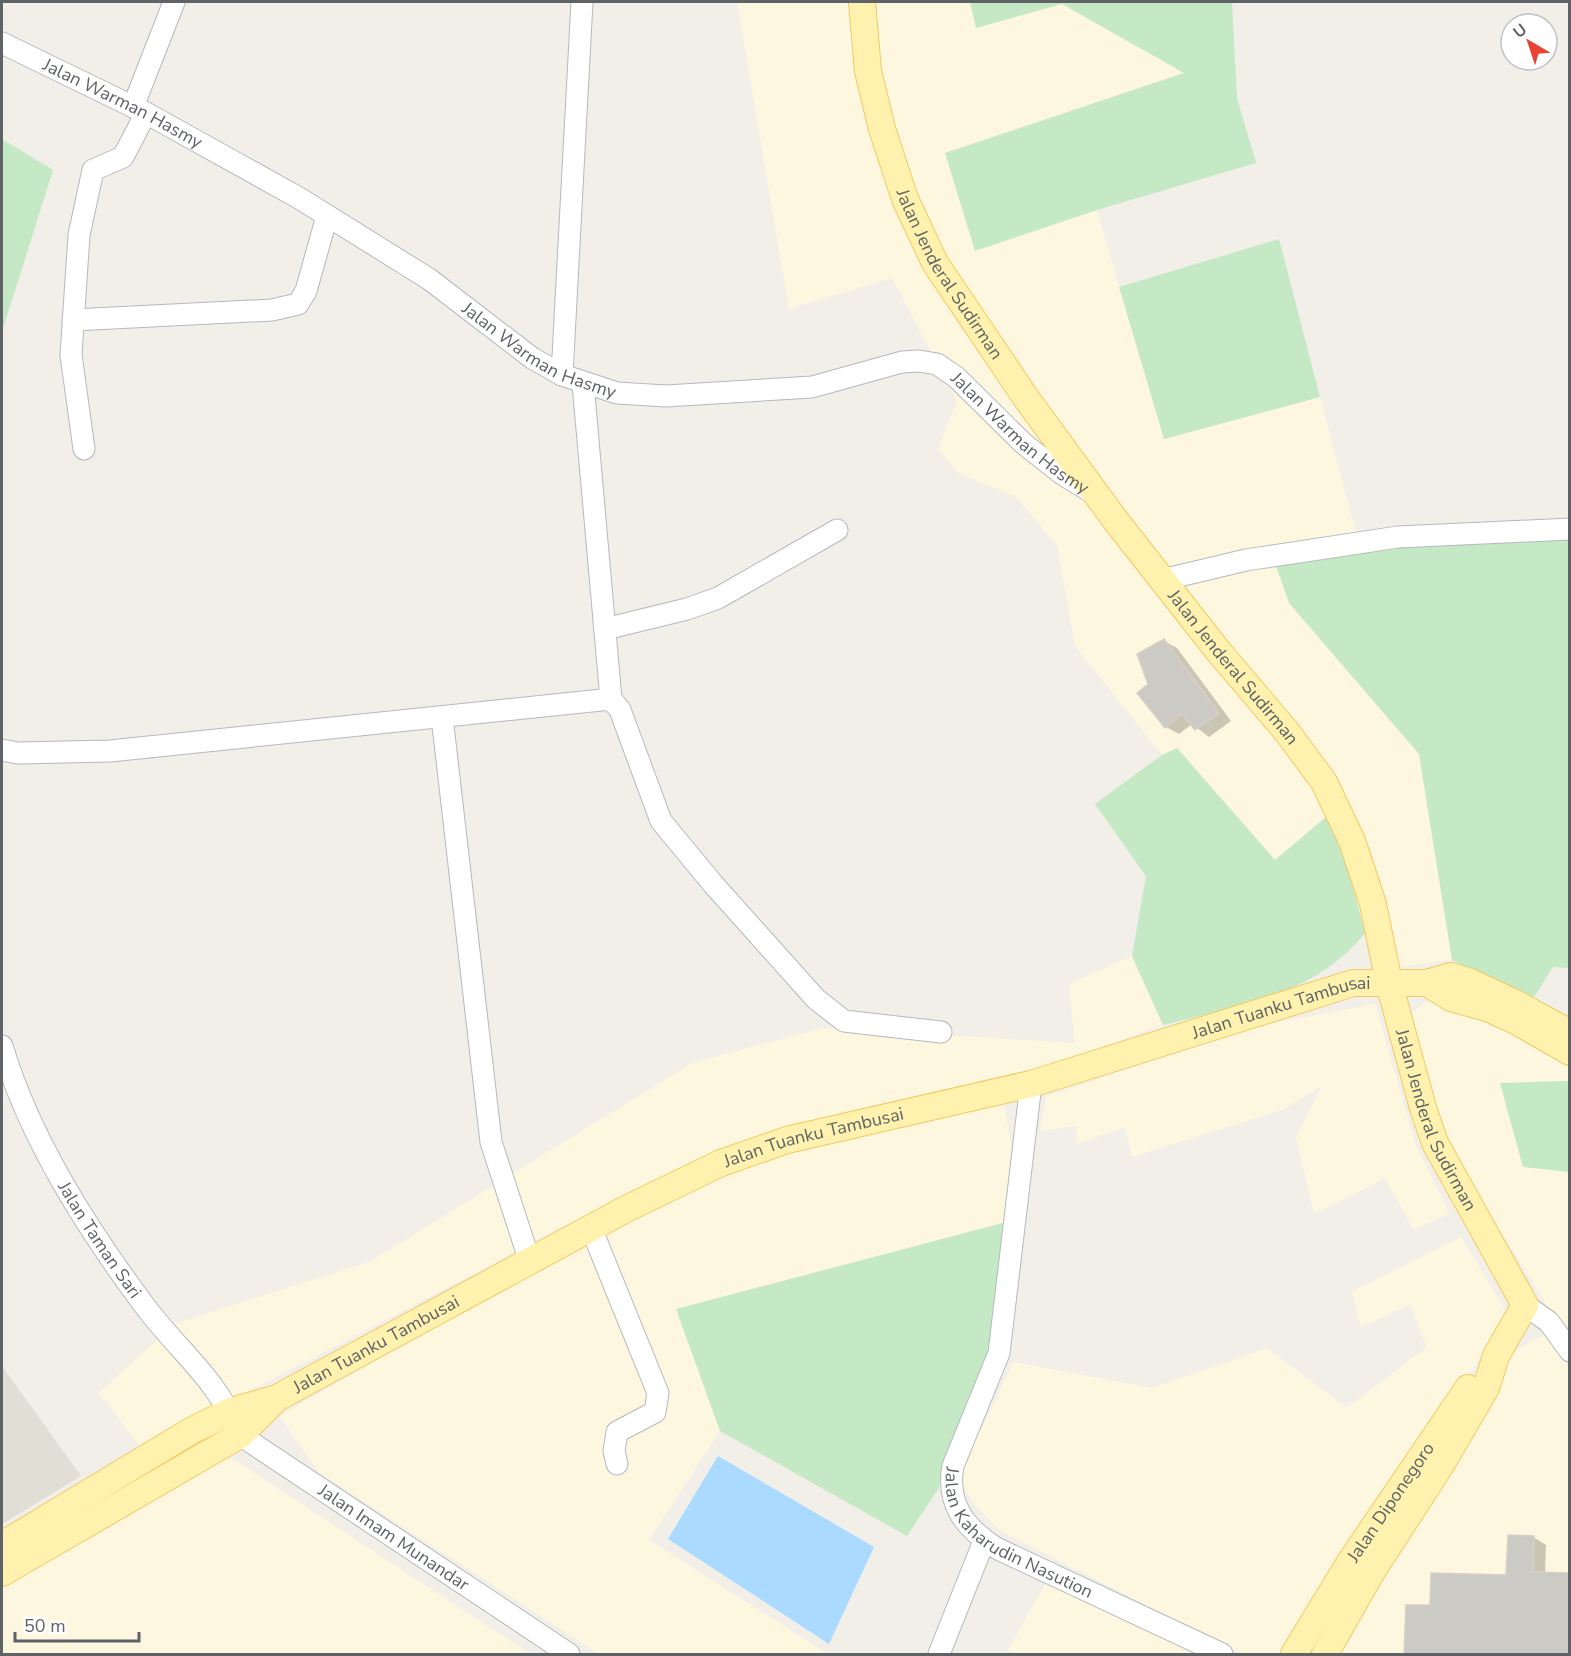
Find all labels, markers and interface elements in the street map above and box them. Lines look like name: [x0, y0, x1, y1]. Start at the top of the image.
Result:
north arrow: [1499, 12, 1559, 72]
text: U: [1509, 19, 1532, 43]
street label: Jalan Warman Hasmy: [38, 52, 208, 154]
street label: Jalan Jenderal Sudirman: [890, 185, 1009, 364]
street label: Jalan Warman Hasmy: [456, 296, 620, 404]
street label: Jalan Warman Hasmy: [945, 366, 1094, 500]
street label: Jalan Jenderal Sudirman: [1162, 584, 1304, 750]
street label: Jalan Tuanku Tambusai: [1188, 970, 1371, 1045]
street label: Jalan Jenderal Sudirman: [1390, 1025, 1482, 1215]
street label: Jalan Tuanku Tambusai: [719, 1102, 906, 1174]
street label: Jalan Taman Sari: [52, 1176, 147, 1303]
street label: Jalan Tuanku Tambusai: [288, 1290, 464, 1400]
street label: Jalan Diponegoro: [1341, 1438, 1440, 1568]
street label: Jalan Kaharudin Nasution: [939, 1464, 1097, 1604]
street label: Jalan Imam Munandar: [313, 1478, 474, 1597]
scale bar: [15, 1605, 140, 1643]
text: 50 m: [24, 1614, 66, 1638]

